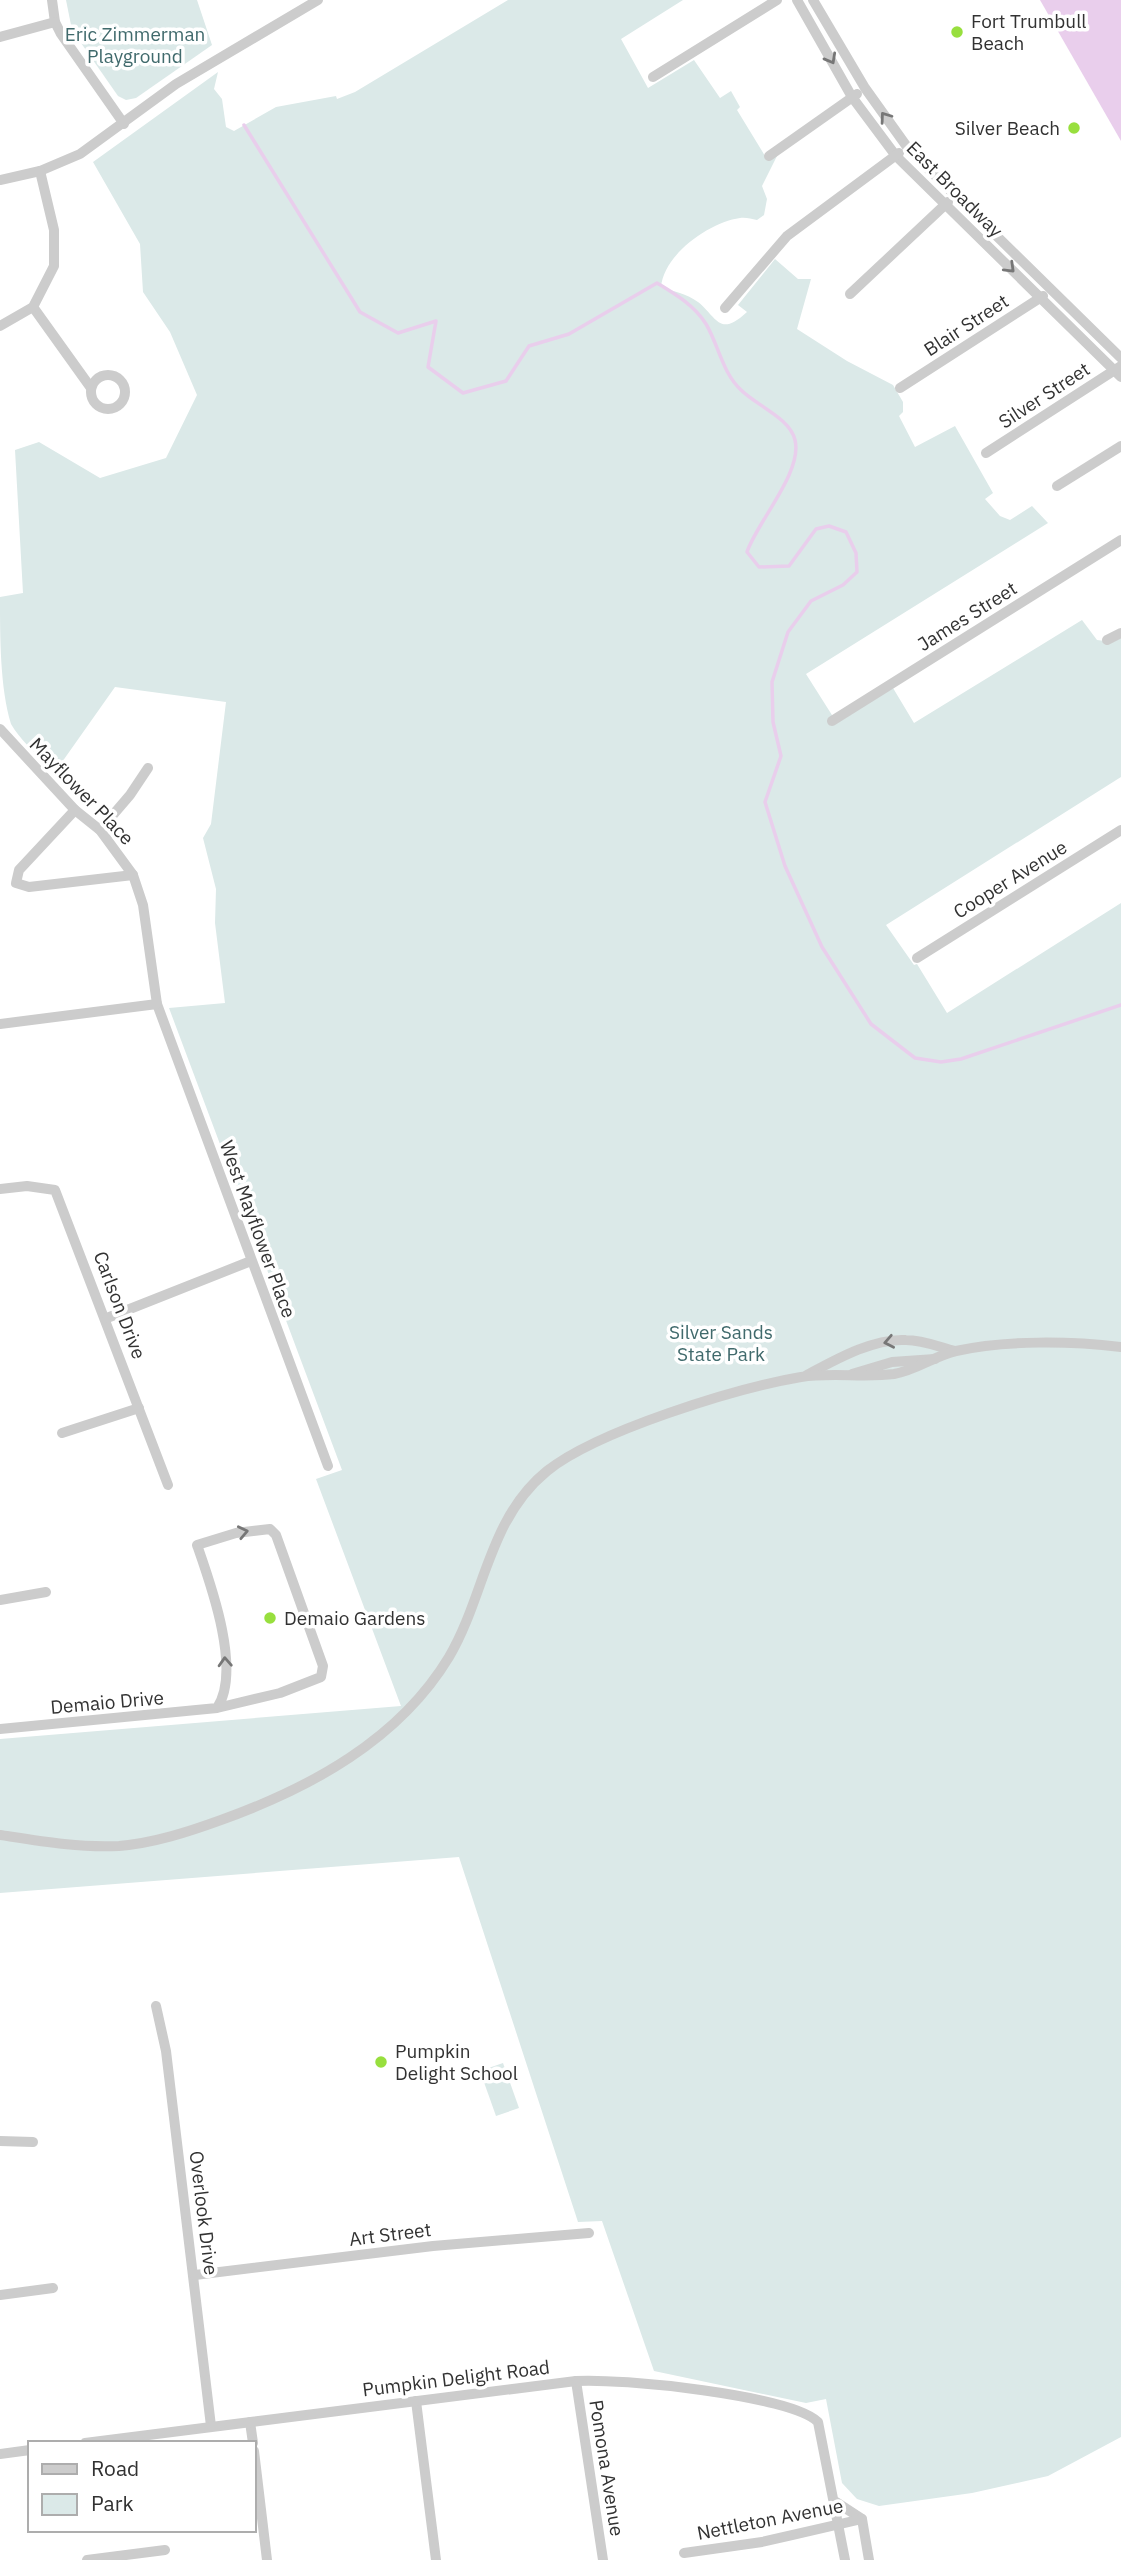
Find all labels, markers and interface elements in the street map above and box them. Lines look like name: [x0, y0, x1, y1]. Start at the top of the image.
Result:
place label: Fort Trumbull Beach: [971, 9, 1086, 55]
park label: Eric Zimmerman Playground: [65, 22, 205, 68]
marker: Fort Trumbull Beach: [949, 24, 965, 40]
one-way arrow: [823, 52, 836, 65]
one-way arrow: [881, 112, 893, 125]
place label: Silver Beach: [955, 116, 1060, 140]
marker: Silver Beach: [1066, 120, 1082, 136]
street label: East Broadway: [902, 136, 1009, 243]
one-way arrow: [1001, 260, 1014, 273]
street label: Blair Street: [919, 289, 1013, 361]
street label: Silver Street: [994, 357, 1094, 433]
street label: James Street: [913, 576, 1021, 656]
street label: Mayflower Place: [25, 732, 139, 850]
street label: Cooper Avenue: [949, 835, 1071, 923]
street label: West Mayflower Place: [215, 1137, 301, 1321]
street label: Carlson Drive: [88, 1248, 152, 1362]
park label: Silver Sands State Park: [669, 1320, 773, 1366]
one-way arrow: [883, 1334, 895, 1349]
one-way arrow: [237, 1526, 249, 1541]
place label: Demaio Gardens: [284, 1606, 426, 1630]
marker: Demaio Gardens: [262, 1610, 278, 1626]
one-way arrow: [217, 1656, 232, 1667]
street label: Demaio Drive: [49, 1685, 165, 1719]
place label: Pumpkin Delight School: [395, 2039, 518, 2085]
marker: Pumpkin Delight School: [373, 2054, 389, 2070]
street label: Overlook Drive: [184, 2149, 224, 2277]
street label: Art Street: [348, 2217, 432, 2251]
street label: Pumpkin Delight Road: [361, 2355, 551, 2401]
street label: Pomona Avenue: [584, 2398, 630, 2538]
legend: [28, 2441, 256, 2532]
text: Road: [91, 2454, 139, 2482]
text: Park: [91, 2489, 134, 2517]
street label: Nettleton Avenue: [695, 2493, 845, 2545]

